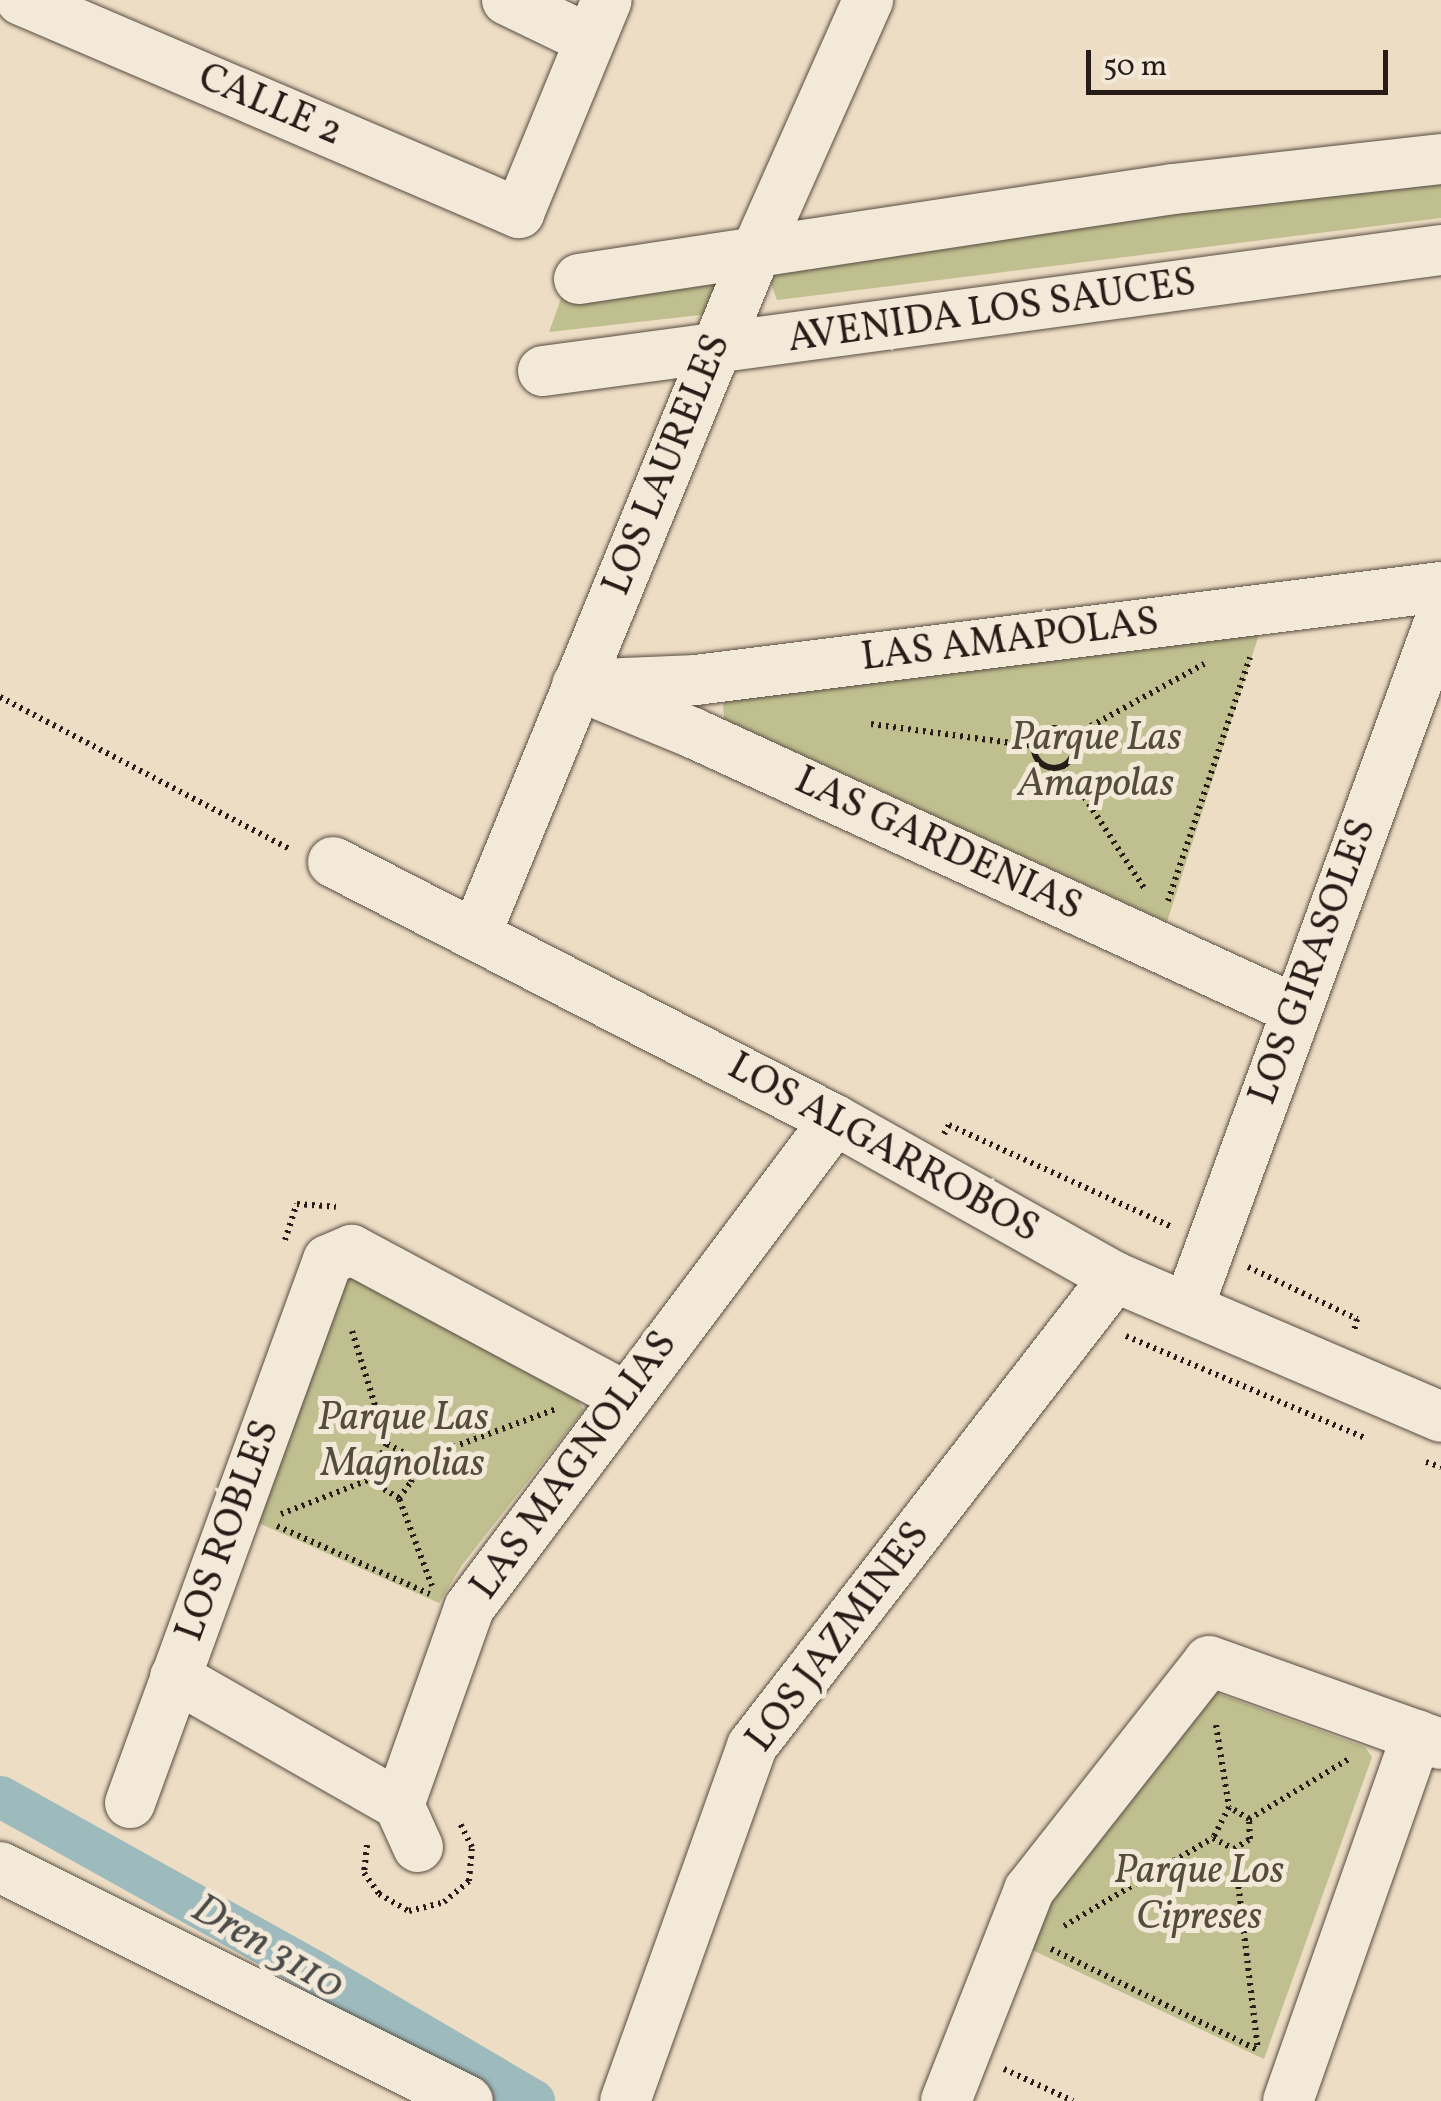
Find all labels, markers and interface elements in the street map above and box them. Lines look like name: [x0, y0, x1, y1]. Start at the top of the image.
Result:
scale bar: [1091, 30, 1394, 92]
text: 50 m: [1103, 46, 1167, 88]
street label: CALLE 2: [191, 54, 349, 158]
street label: AVENIDA LOS SAUCES: [785, 260, 1199, 364]
street label: LOS LAURELES: [594, 327, 742, 603]
street label: LAS AMAPOLAS: [859, 599, 1161, 683]
park label: Parque Las Amapolas: [1010, 715, 1182, 809]
street label: LAS GARDENIAS: [787, 757, 1089, 933]
street label: LOS GIRASOLES: [1240, 813, 1388, 1111]
street label: LOS ALGARROBOS: [719, 1043, 1047, 1255]
street label: LAS MAGNOLIAS: [461, 1322, 689, 1610]
park label: Parque Las Magnolias: [317, 1395, 489, 1489]
street label: LOS ROBLES: [167, 1414, 291, 1648]
street label: LOS JAZMINES: [737, 1514, 941, 1762]
park label: Parque Los Cipreses: [1114, 1848, 1284, 1942]
water label: Dren 3110: [182, 1885, 352, 2013]

